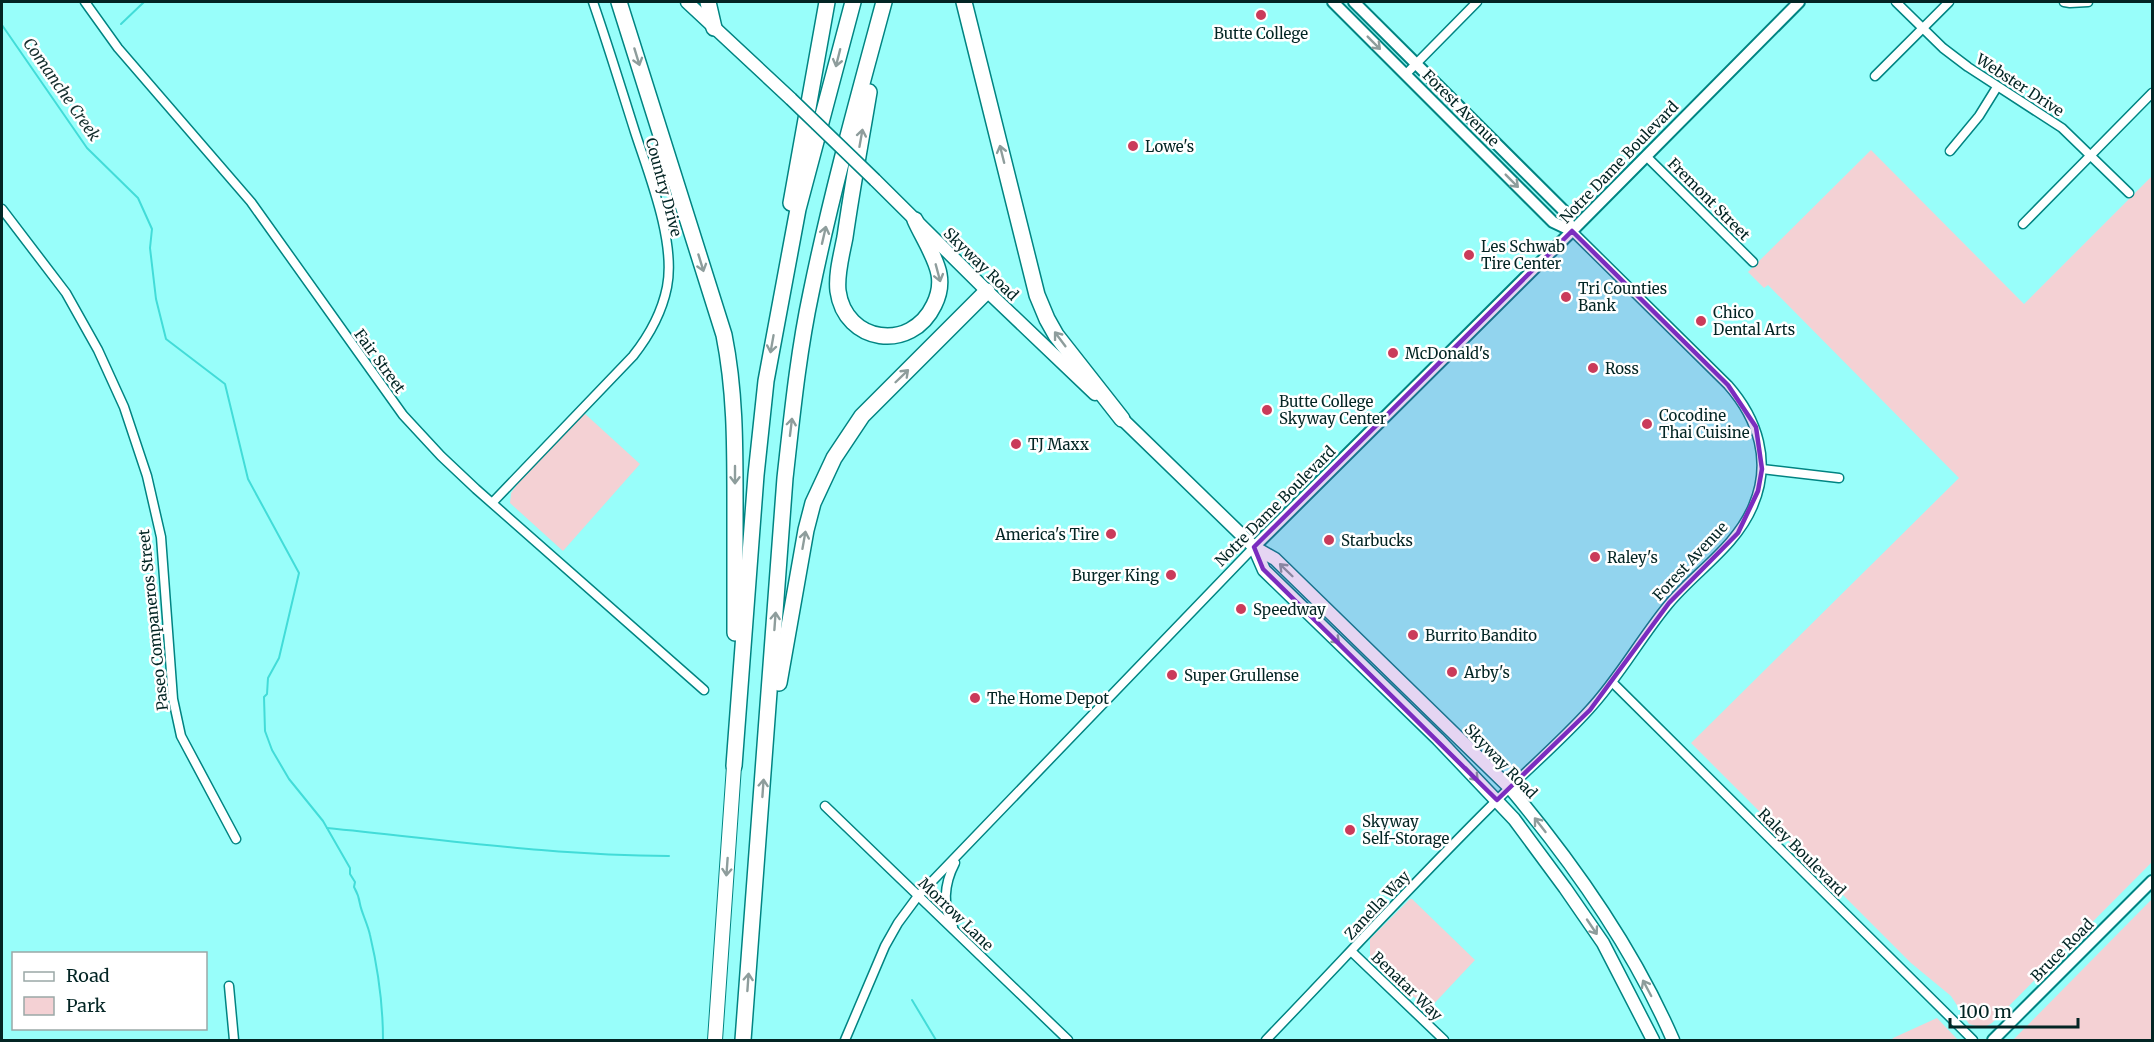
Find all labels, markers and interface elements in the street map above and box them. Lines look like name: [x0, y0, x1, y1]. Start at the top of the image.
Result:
marker: Butte College: [1254, 8, 1268, 22]
place label: Butte College: [1214, 24, 1308, 43]
water label: Comanche Creek: [19, 34, 105, 145]
one-way arrow: [1367, 35, 1382, 50]
one-way arrow: [632, 47, 643, 66]
one-way arrow: [832, 48, 844, 67]
street label: Webster Drive: [1972, 49, 2068, 121]
street label: Forest Avenue: [1419, 66, 1504, 151]
street label: Notre Dame Boulevard: [1556, 97, 1682, 227]
one-way arrow: [856, 129, 867, 148]
street label: Country Drive: [642, 135, 686, 239]
place label: Lowe's: [1145, 137, 1194, 156]
marker: Lowe's: [1126, 139, 1140, 153]
one-way arrow: [996, 145, 1008, 164]
street label: Fremont Street: [1664, 154, 1754, 244]
one-way arrow: [1505, 173, 1519, 188]
street label: Skyway Road: [940, 224, 1022, 304]
one-way arrow: [819, 225, 830, 245]
place label: Les Schwab Tire Center: [1481, 237, 1565, 273]
marker: Les Schwab Tire Center: [1462, 248, 1476, 262]
one-way arrow: [697, 253, 708, 272]
one-way arrow: [932, 263, 944, 282]
place label: Tri Counties Bank: [1578, 279, 1667, 315]
marker: Tri Counties Bank: [1559, 290, 1573, 304]
place label: Chico Dental Arts: [1713, 303, 1795, 339]
marker: Chico Dental Arts: [1694, 314, 1708, 328]
street label: Fair Street: [350, 325, 410, 397]
one-way arrow: [1054, 332, 1067, 348]
one-way arrow: [766, 333, 777, 353]
place label: McDonald's: [1405, 344, 1490, 363]
marker: McDonald's: [1386, 346, 1400, 360]
place label: Ross: [1605, 359, 1639, 378]
marker: Ross: [1586, 361, 1600, 375]
one-way arrow: [895, 369, 910, 383]
place label: Butte College Skyway Center: [1279, 392, 1387, 428]
marker: Butte College Skyway Center: [1260, 403, 1274, 417]
place label: Cocodine Thai Cuisine: [1659, 406, 1750, 442]
one-way arrow: [785, 417, 796, 437]
marker: Cocodine Thai Cuisine: [1640, 417, 1654, 431]
place label: TJ Maxx: [1028, 435, 1089, 454]
marker: TJ Maxx: [1009, 437, 1023, 451]
street label: Notre Dame Boulevard: [1211, 442, 1339, 570]
one-way arrow: [729, 465, 741, 485]
street label: Forest Avenue: [1649, 517, 1732, 604]
place label: America's Tire: [994, 525, 1099, 544]
marker: America's Tire: [1104, 527, 1118, 541]
street label: Paseo Companeros Street: [134, 528, 172, 712]
one-way arrow: [799, 531, 810, 550]
place label: Starbucks: [1341, 531, 1413, 550]
marker: Starbucks: [1322, 533, 1336, 547]
place label: Raley's: [1607, 548, 1658, 567]
marker: Raley's: [1588, 550, 1602, 564]
one-way arrow: [1279, 563, 1294, 577]
place label: Burger King: [1072, 566, 1159, 585]
marker: Burger King: [1164, 568, 1178, 582]
place label: Speedway: [1253, 600, 1326, 619]
marker: Speedway: [1234, 602, 1248, 616]
one-way arrow: [770, 611, 781, 631]
place label: Burrito Bandito: [1425, 626, 1537, 645]
marker: Burrito Bandito: [1406, 628, 1420, 642]
one-way arrow: [1325, 630, 1340, 645]
place label: Arby's: [1463, 663, 1510, 682]
marker: Arby's: [1445, 665, 1459, 679]
place label: Super Grullense: [1184, 666, 1299, 685]
marker: Super Grullense: [1165, 668, 1179, 682]
place label: The Home Depot: [987, 689, 1109, 708]
marker: The Home Depot: [968, 691, 982, 705]
street label: Skyway Road: [1461, 720, 1541, 802]
one-way arrow: [1465, 766, 1479, 781]
one-way arrow: [758, 778, 769, 798]
street label: Raley Boulevard: [1754, 804, 1850, 900]
place label: Skyway Self-Storage: [1362, 812, 1450, 848]
one-way arrow: [1534, 817, 1547, 833]
marker: Skyway Self-Storage: [1343, 823, 1357, 837]
one-way arrow: [722, 856, 733, 876]
street label: Zanella Way: [1340, 866, 1414, 943]
street label: Morrow Lane: [914, 873, 998, 955]
street label: Bruce Road: [2027, 915, 2097, 985]
one-way arrow: [1586, 918, 1598, 935]
street label: Benatar Way: [1368, 947, 1447, 1025]
legend: [12, 952, 207, 1030]
text: Road: [66, 964, 110, 987]
one-way arrow: [742, 973, 753, 993]
one-way arrow: [1640, 980, 1652, 998]
scale bar: [1950, 991, 2078, 1029]
text: Park: [66, 994, 107, 1017]
text: 100 m: [1959, 1000, 2012, 1023]

